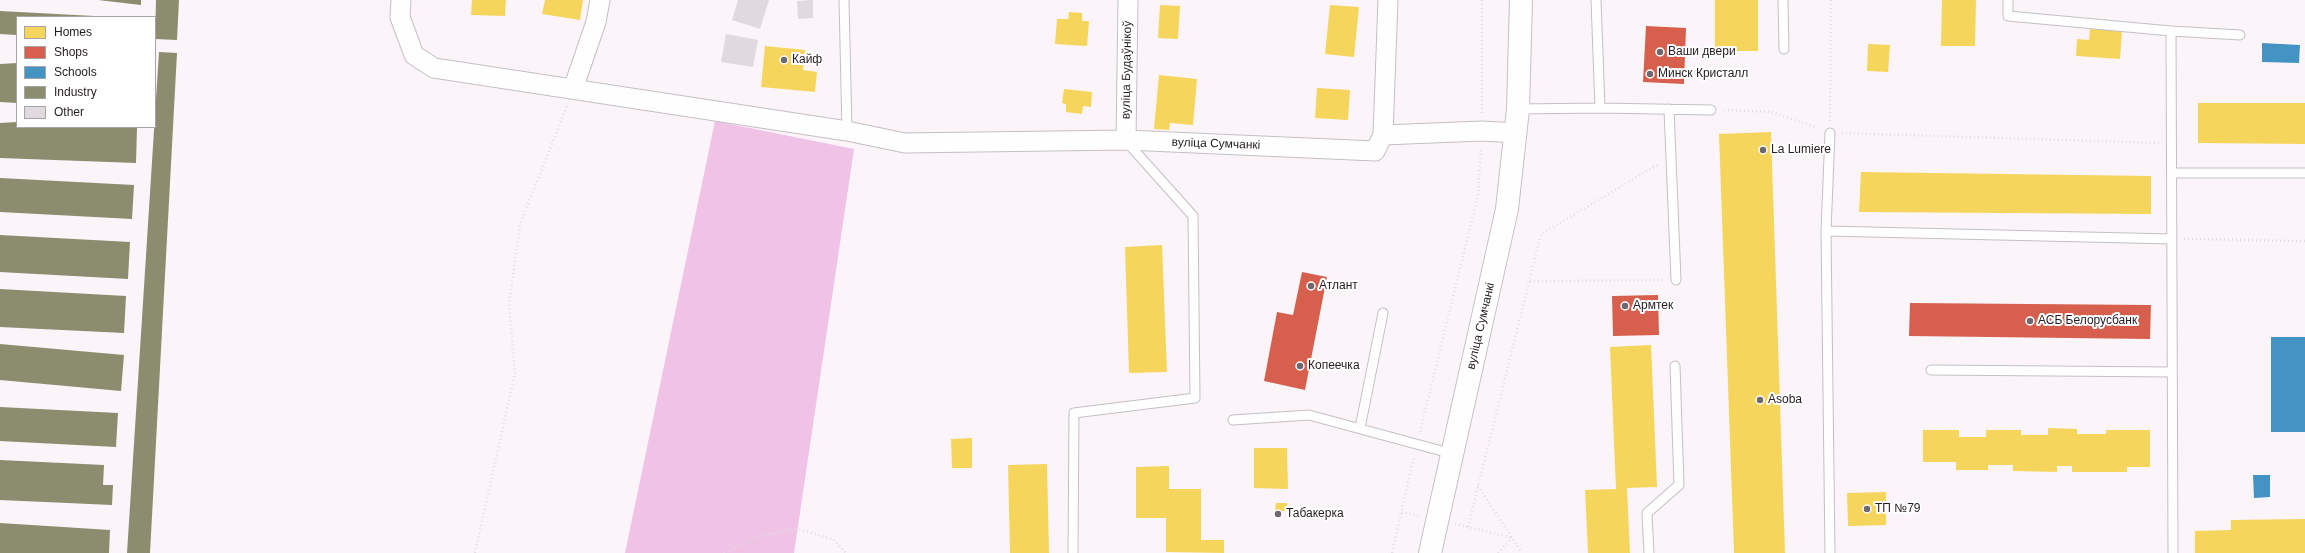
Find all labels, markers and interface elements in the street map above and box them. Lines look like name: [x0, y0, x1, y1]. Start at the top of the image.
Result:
legend: [16, 16, 156, 128]
street label: вуліца Будаўнікоў: [1119, 21, 1135, 119]
text: Homes: [54, 25, 92, 39]
text: Shops: [54, 45, 88, 59]
place label: Ваши двери: [1668, 45, 1736, 59]
marker: Ваши двери: [1655, 47, 1665, 57]
place label: Кайф: [792, 53, 822, 67]
marker: Кайф: [779, 55, 789, 65]
text: Schools: [54, 65, 97, 79]
place label: Минск Кристалл: [1658, 67, 1748, 81]
marker: Минск Кристалл: [1645, 69, 1655, 79]
text: Industry: [54, 85, 97, 99]
text: Other: [54, 105, 84, 119]
street label: вуліца Сумчанкі: [1171, 135, 1261, 153]
place label: La Lumiere: [1771, 143, 1831, 157]
marker: La Lumiere: [1758, 145, 1768, 155]
place label: Атлант: [1319, 279, 1358, 293]
marker: Атлант: [1306, 281, 1316, 291]
street label: вуліца Сумчанкі: [1464, 281, 1498, 371]
place label: Армтек: [1633, 299, 1673, 313]
marker: Армтек: [1620, 301, 1630, 311]
place label: АСБ Белорусбанк: [2038, 314, 2137, 328]
marker: АСБ Белорусбанк: [2025, 316, 2035, 326]
place label: Копеечка: [1308, 359, 1360, 373]
marker: Копеечка: [1295, 361, 1305, 371]
place label: Asoba: [1768, 393, 1802, 407]
marker: Asoba: [1755, 395, 1765, 405]
place label: ТП №79: [1875, 502, 1921, 516]
marker: ТП №79: [1862, 504, 1872, 514]
place label: Табакерка: [1286, 507, 1344, 521]
marker: Табакерка: [1273, 509, 1283, 519]

